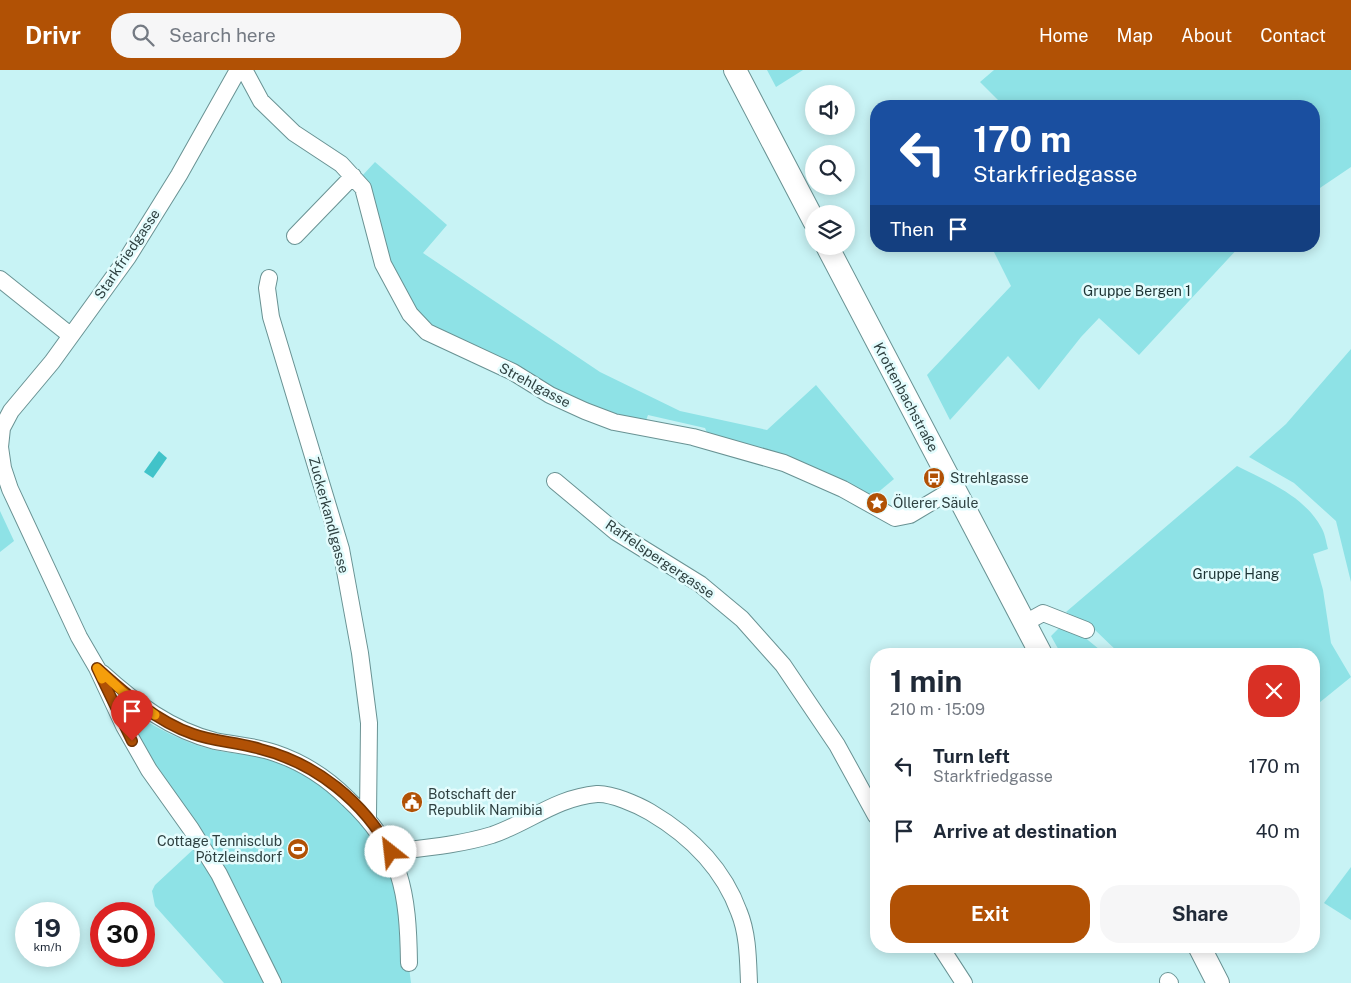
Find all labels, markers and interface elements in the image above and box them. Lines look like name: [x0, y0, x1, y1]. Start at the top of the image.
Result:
search box: [111, 13, 461, 58]
text: Drivr: [25, 21, 81, 49]
icon: search: [129, 21, 157, 49]
text: Search here: [169, 24, 276, 46]
text: Home: [1039, 25, 1089, 46]
text: Map: [1117, 25, 1153, 46]
text: About: [1181, 25, 1232, 46]
text: Contact: [1260, 25, 1326, 46]
map controls: [805, 85, 855, 255]
button: sound: [805, 85, 855, 135]
text: 170 m: [973, 119, 1071, 160]
icon: left: [890, 120, 955, 185]
button: search: [805, 145, 855, 195]
text: Starkfriedgasse: [973, 161, 1138, 187]
button: layers: [805, 205, 855, 255]
street label: Starkfriedgasse: [91, 206, 163, 302]
icon: arrive: [944, 215, 972, 243]
text: Then: [890, 218, 934, 240]
park label: Gruppe Bergen 1: [1083, 283, 1191, 299]
street label: Krottenbachstraße: [870, 340, 942, 454]
street label: Strehlgasse: [497, 359, 573, 411]
street label: Zuckerkandlgasse: [306, 455, 352, 575]
bus stop icon: Strehlgasse: [922, 466, 946, 490]
place label: Strehlgasse: [950, 470, 1029, 486]
place icon: Öllerer Säule: [865, 491, 889, 515]
place label: Öllerer Säule: [893, 493, 978, 511]
street label: Raffelspergergasse: [602, 517, 718, 601]
park label: Gruppe Hang: [1192, 566, 1280, 582]
text: 1 min: [890, 663, 962, 699]
button: close: [1248, 665, 1300, 717]
pin: [111, 690, 153, 741]
icon: arrive: [118, 697, 146, 725]
text: 210 m · 15:09: [890, 700, 985, 719]
text: Turn left: [933, 745, 1010, 767]
icon: left: [890, 752, 918, 780]
text: 170 m: [1249, 755, 1300, 777]
text: Starkfriedgasse: [933, 767, 1053, 786]
place label: Botschaft der Republik Namibia: [428, 786, 543, 818]
public building icon: Botschaft der Republik Namibia: [400, 790, 424, 814]
icon: arrive: [890, 817, 918, 845]
text: Arrive at destination: [933, 820, 1117, 842]
text: 40 m: [1255, 820, 1300, 842]
position arrow: [364, 825, 416, 877]
place label: Cottage Tennisclub Pötzleinsdorf: [157, 833, 282, 865]
sports icon: Cottage Tennisclub Pötzleinsdorf: [286, 837, 310, 861]
button: Exit: [890, 885, 1090, 943]
button: Share: [1100, 885, 1300, 943]
speed limit sign: 30: [90, 902, 155, 967]
text: 19: [34, 913, 61, 943]
text: km/h: [33, 940, 62, 954]

